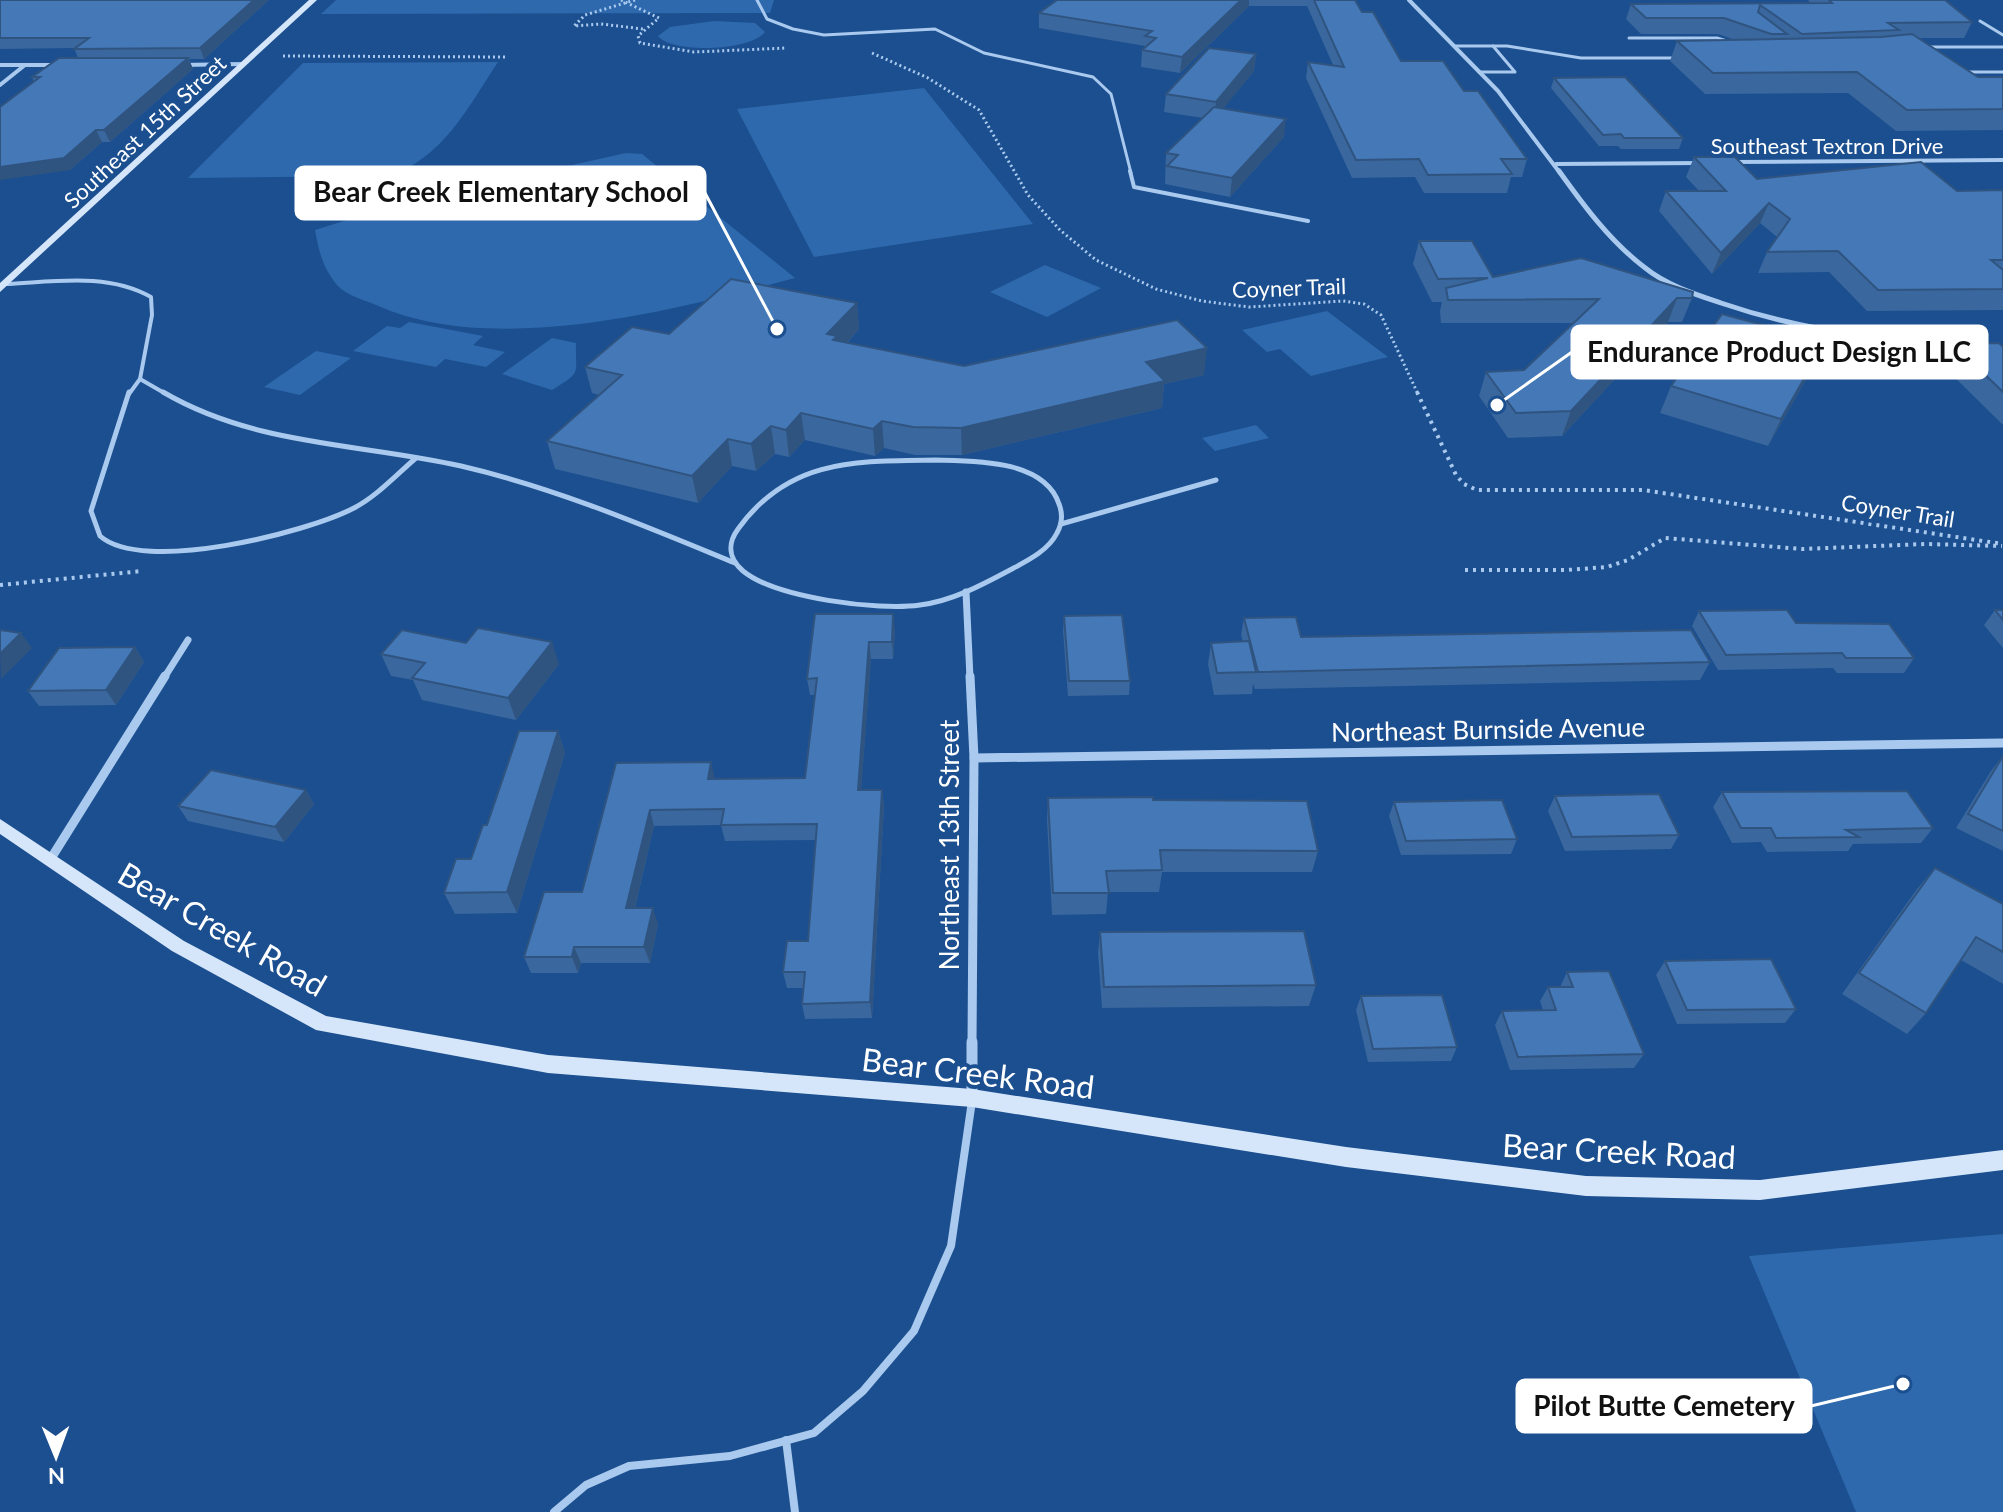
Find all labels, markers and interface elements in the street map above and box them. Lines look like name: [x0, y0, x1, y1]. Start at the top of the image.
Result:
street label: Southeast 15th Street: [58, 50, 231, 214]
street label: Southeast Textron Drive: [1711, 132, 1943, 159]
callout: Bear Creek Elementary School: [296, 167, 705, 219]
text: Bear Creek Elementary School: [313, 174, 689, 208]
street label: Coyner Trail: [1231, 272, 1347, 303]
callout: Endurance Product Design LLC: [1572, 326, 1987, 378]
text: Endurance Product Design LLC: [1587, 334, 1971, 368]
street label: Coyner Trail: [1840, 488, 1957, 533]
street label: Northeast Burnside Avenue: [1331, 710, 1645, 748]
street label: Northeast 13th Street: [933, 719, 965, 970]
street label: Bear Creek Road: [112, 853, 334, 1004]
street label: Bear Creek Road: [860, 1039, 1097, 1106]
street label: Bear Creek Road: [1501, 1125, 1737, 1176]
callout: Pilot Butte Cemetery: [1517, 1380, 1811, 1432]
text: Pilot Butte Cemetery: [1533, 1388, 1795, 1422]
north arrow: [16, 1416, 96, 1496]
text: N: [48, 1463, 65, 1490]

